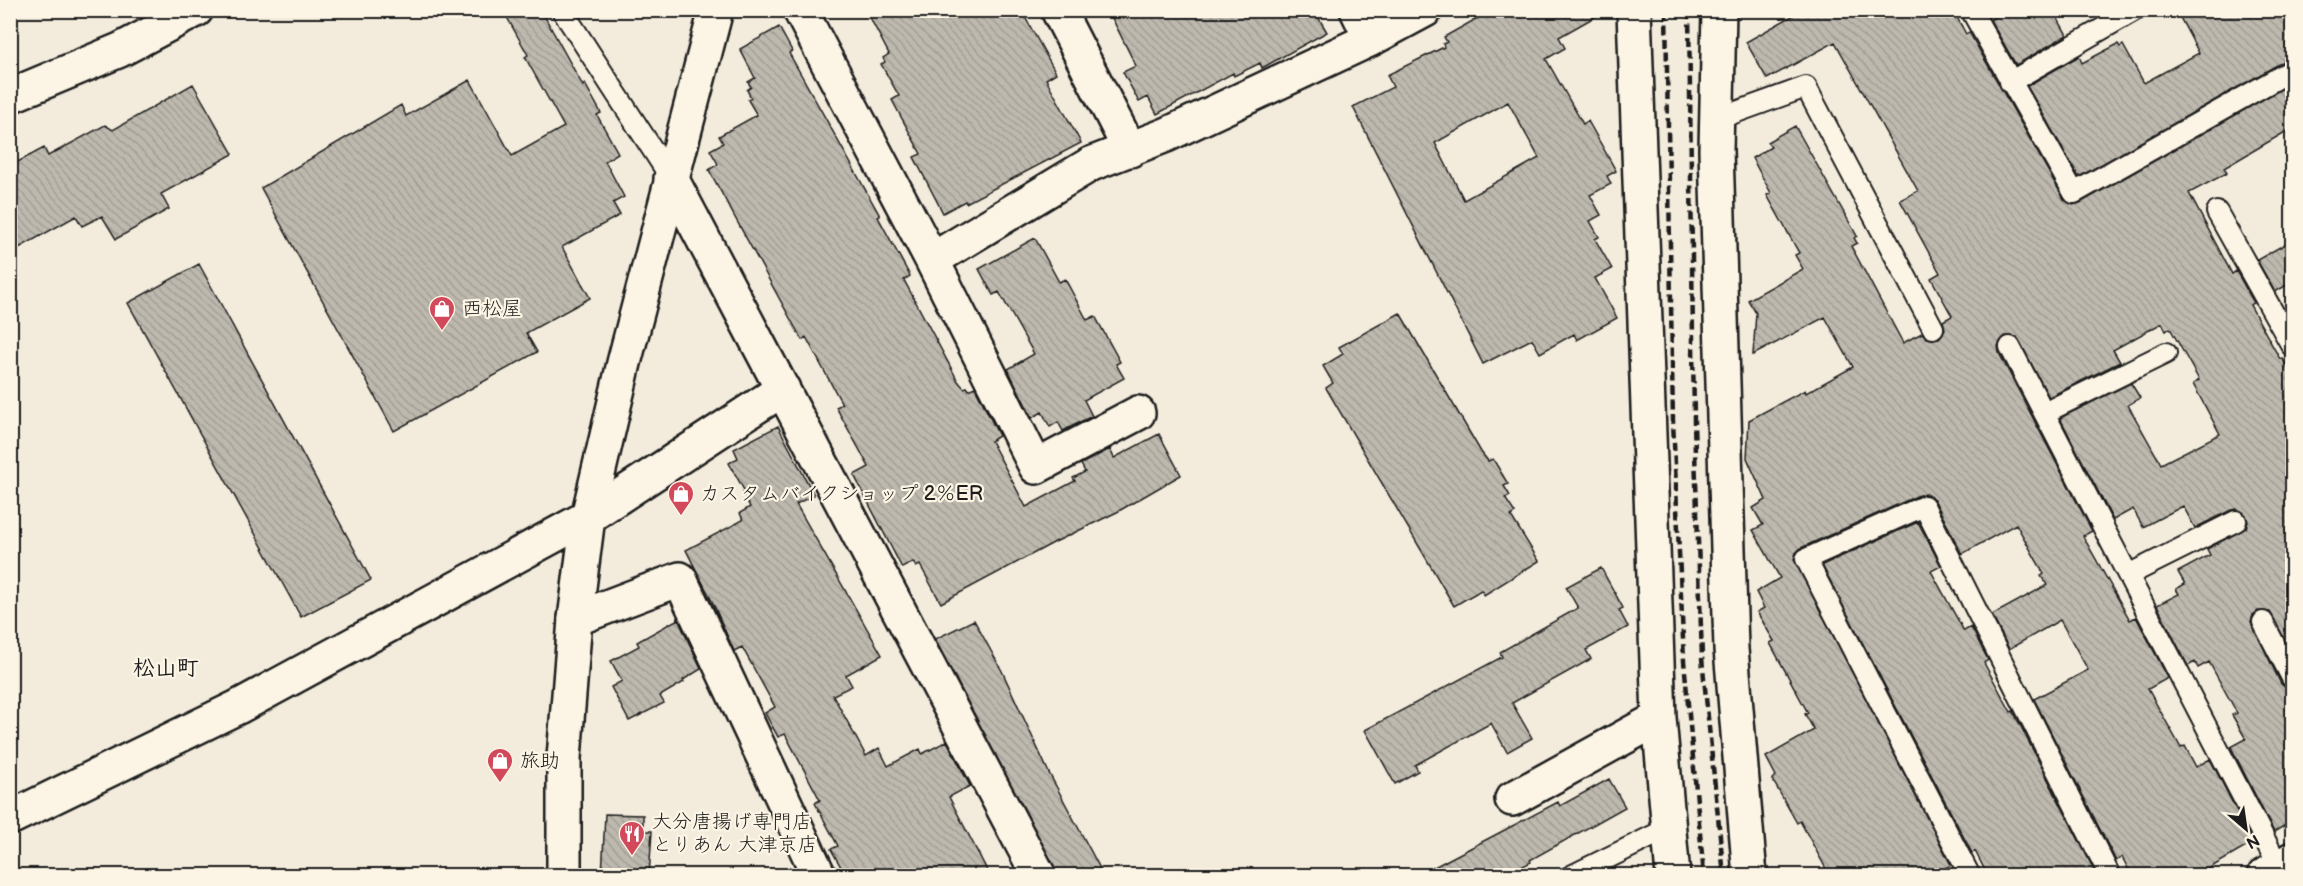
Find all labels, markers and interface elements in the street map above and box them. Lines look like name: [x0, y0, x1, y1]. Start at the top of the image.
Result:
shop icon: 西松屋: [427, 294, 457, 332]
place label: 西松屋: [462, 297, 522, 321]
shop icon: カスタムバイクショップ 2％ER: [666, 479, 696, 517]
place label: カスタムバイクショップ 2％ER: [700, 482, 983, 506]
district label: 松山町: [133, 655, 199, 682]
shop icon: 旅助: [485, 746, 515, 784]
place label: 旅助: [520, 749, 560, 773]
north arrow: [2216, 799, 2276, 859]
place label: 大分唐揚げ専門店 とりあん 大津京店: [652, 810, 817, 857]
restaurant icon: 大分唐揚げ専門店 とりあん 大津京店: [617, 819, 647, 857]
text: N: [2243, 830, 2262, 852]

